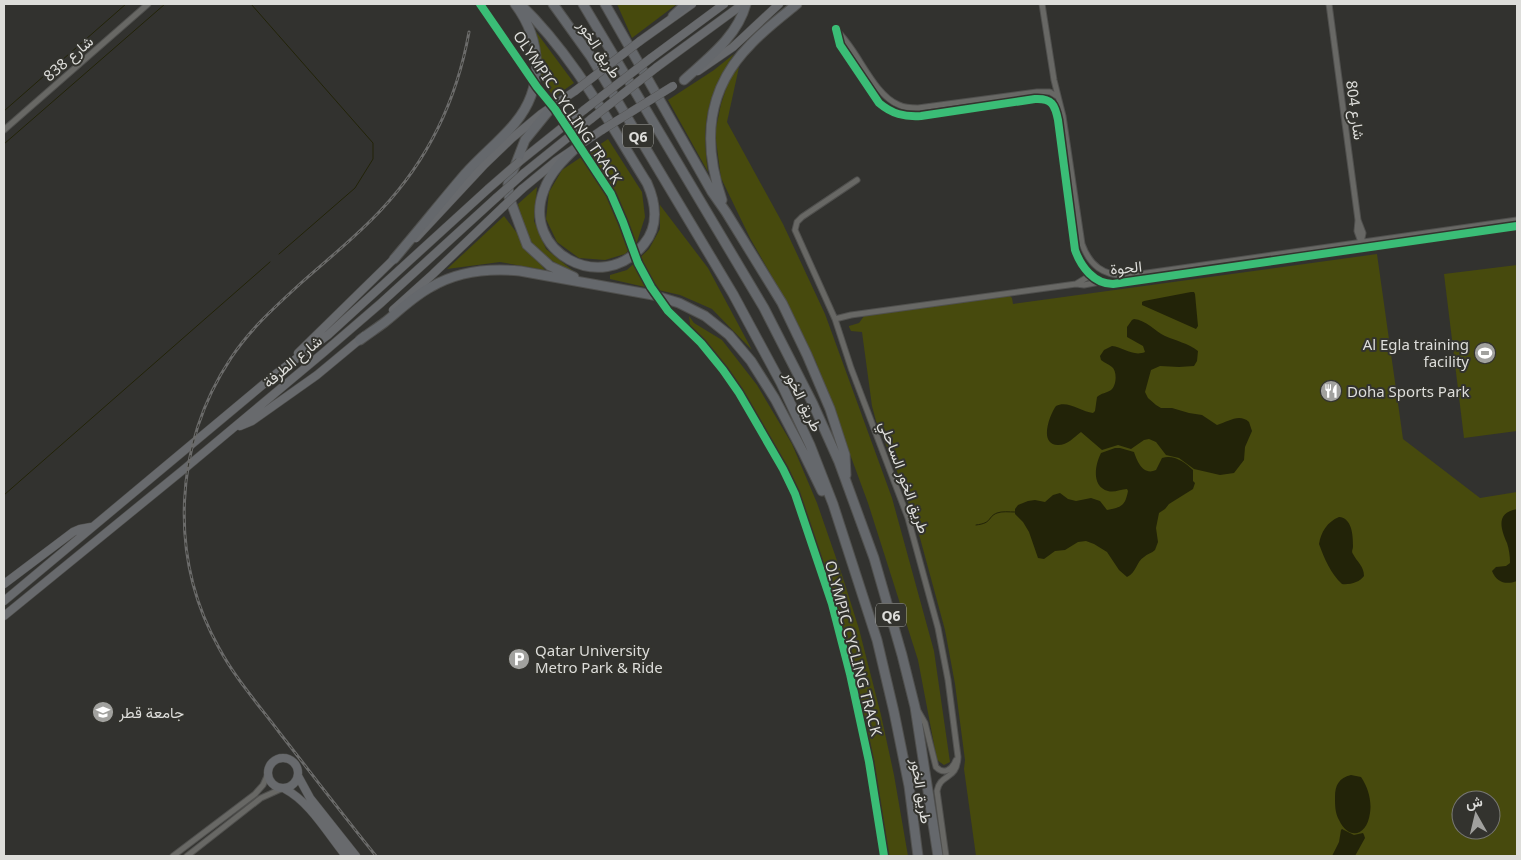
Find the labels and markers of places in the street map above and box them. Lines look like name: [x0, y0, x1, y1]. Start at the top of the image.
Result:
place label: Al Egla training facility: [1363, 334, 1469, 371]
sports icon: Al Egla training facility: [1473, 341, 1497, 365]
restaurant icon: Doha Sports Park: [1319, 379, 1343, 403]
place label: Doha Sports Park: [1347, 381, 1470, 401]
place label: Qatar University Metro Park & Ride: [535, 640, 663, 677]
parking icon: Qatar University Metro Park & Ride: [507, 647, 531, 671]
school or university icon: جامعة قطر: [91, 700, 115, 724]
place label: جامعة قطر: [118, 702, 184, 722]

